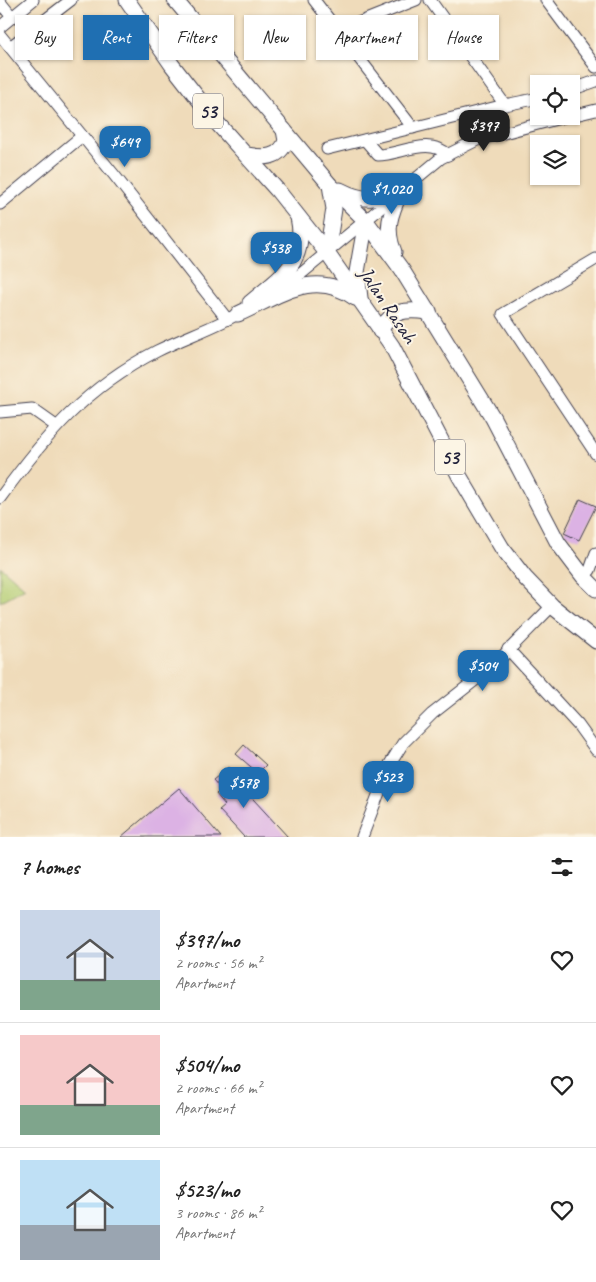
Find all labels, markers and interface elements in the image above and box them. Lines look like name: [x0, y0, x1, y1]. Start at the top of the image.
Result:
chip: Buy: [15, 15, 73, 60]
chip: Rent: [83, 15, 149, 60]
chip: Filters: [159, 15, 234, 60]
chip: New: [244, 15, 306, 60]
chip: Apartment: [316, 15, 418, 60]
chip: House: [428, 15, 499, 60]
map controls: [530, 75, 580, 185]
button: locate: [530, 75, 580, 125]
road number: 53: [193, 94, 223, 128]
pin: $397: [454, 110, 514, 152]
text: $397: [470, 116, 498, 136]
pin: $649: [95, 126, 155, 168]
text: $649: [111, 132, 139, 152]
button: layers: [530, 135, 580, 185]
pin: $1,020: [351, 172, 433, 215]
text: $1,020: [372, 179, 412, 199]
pin: $538: [246, 232, 306, 274]
text: $538: [262, 238, 290, 258]
street label: Jalan Rasah: [352, 261, 424, 349]
road number: 53: [435, 440, 465, 474]
pin: $504: [453, 650, 513, 692]
text: $504: [469, 656, 497, 676]
pin: $523: [358, 760, 418, 803]
pin: $578: [214, 766, 274, 809]
text: $523: [374, 767, 402, 787]
text: $578: [230, 773, 258, 793]
icon: filters: [548, 853, 576, 881]
text: 7 homes: [20, 854, 79, 880]
text: $397/mo: [175, 927, 239, 953]
icon: home: [60, 930, 120, 990]
icon: heart: [548, 946, 576, 974]
text: 2 rooms · 56 m²: [175, 953, 261, 973]
text: Apartment: [175, 973, 234, 993]
text: $504/mo: [175, 1052, 239, 1078]
icon: home: [60, 1055, 120, 1115]
icon: heart: [548, 1071, 576, 1099]
text: 2 rooms · 66 m²: [175, 1078, 261, 1098]
text: Apartment: [175, 1098, 234, 1118]
text: $523/mo: [175, 1177, 239, 1203]
icon: home: [60, 1180, 120, 1240]
icon: heart: [548, 1196, 576, 1224]
text: 3 rooms · 86 m²: [175, 1203, 261, 1223]
text: Apartment: [175, 1223, 234, 1243]

